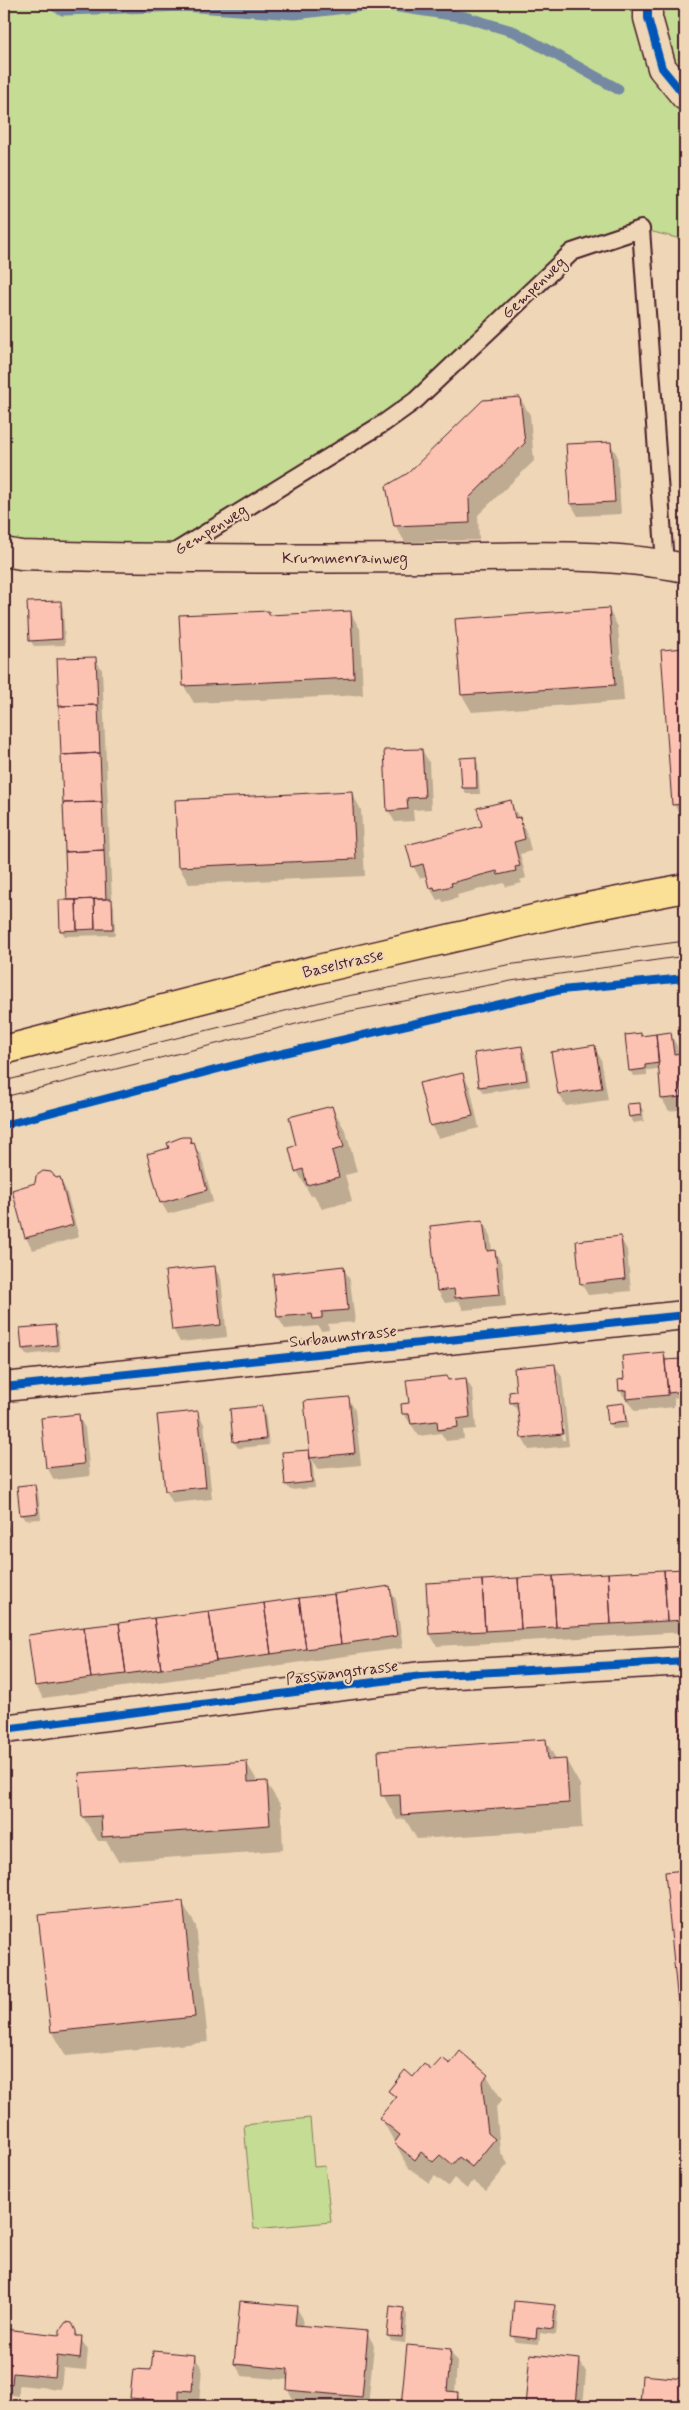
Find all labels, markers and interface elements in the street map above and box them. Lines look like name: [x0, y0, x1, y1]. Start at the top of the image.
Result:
street label: Gempenweg: [497, 252, 571, 325]
street label: Gempenweg: [171, 499, 252, 561]
street label: Krummenrainweg: [282, 548, 408, 570]
street label: Baselstrasse: [300, 944, 386, 984]
street label: Surbaumstrasse: [288, 1321, 398, 1353]
street label: Passwangstrasse: [285, 1656, 399, 1691]

